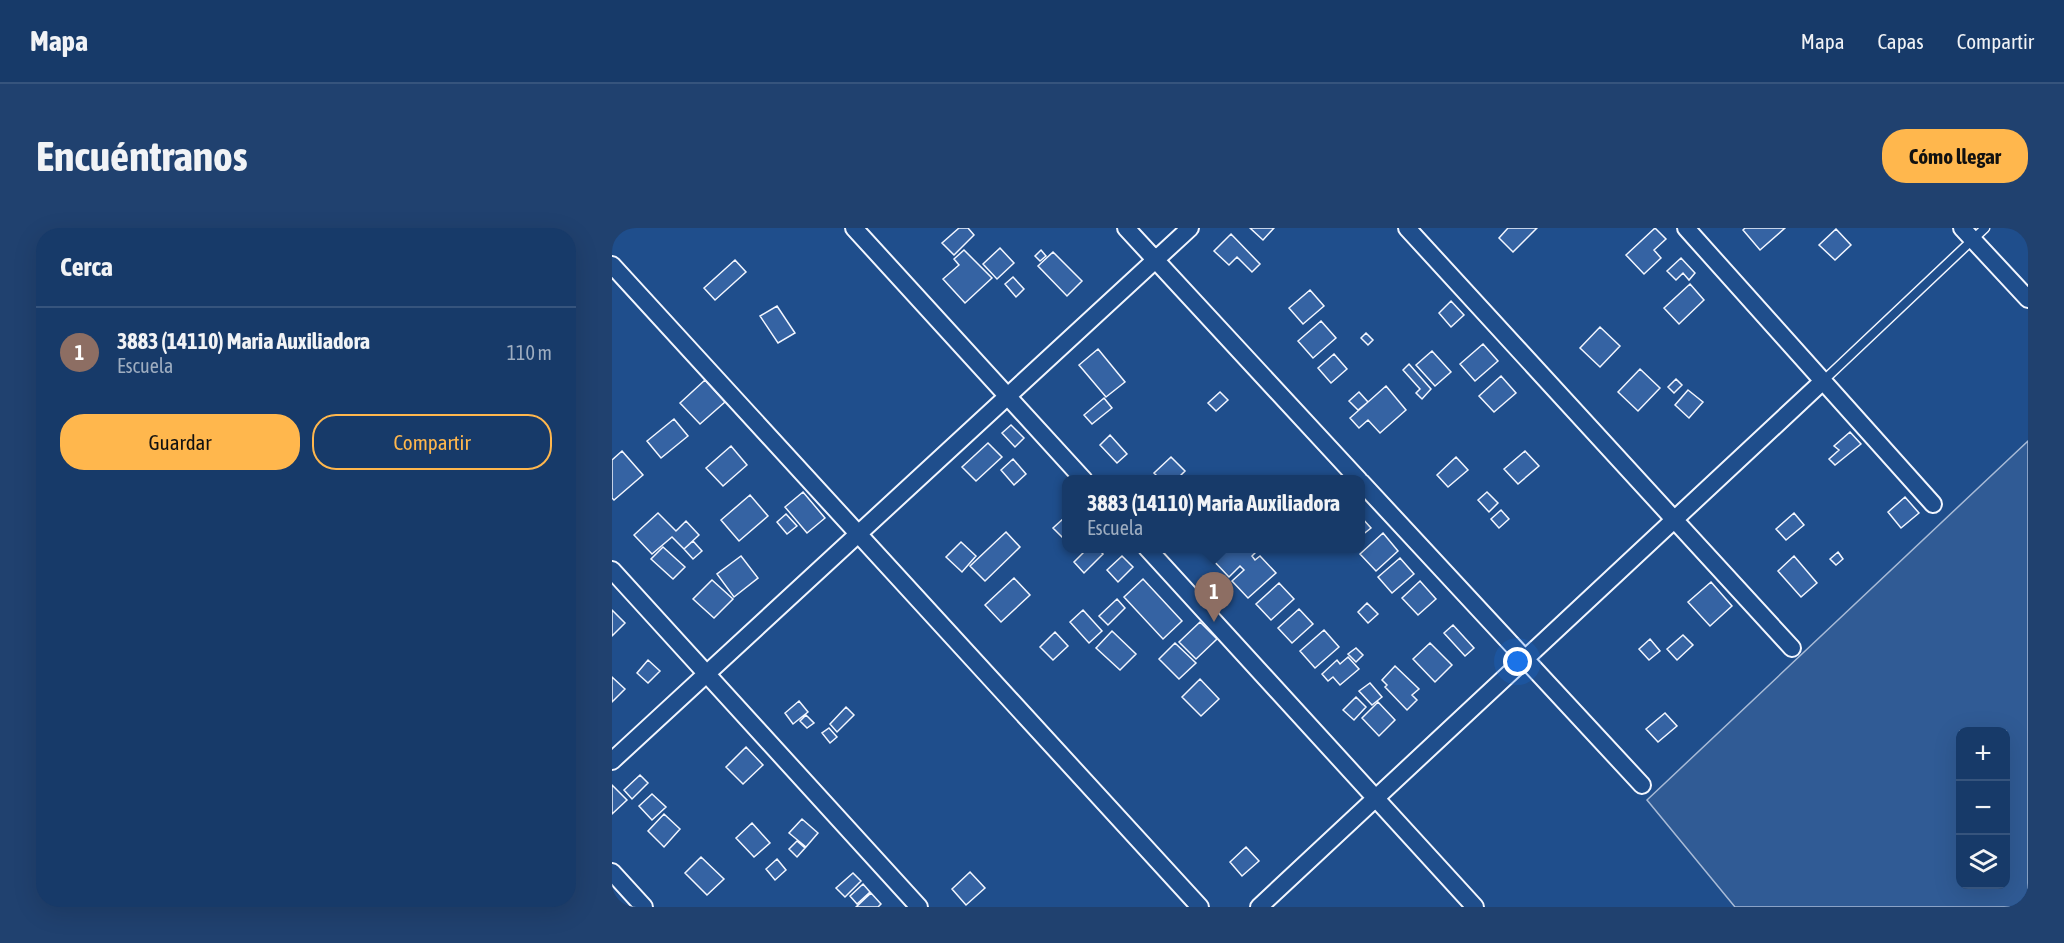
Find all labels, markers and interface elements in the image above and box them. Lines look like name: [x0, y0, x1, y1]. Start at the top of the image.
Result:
text: Mapa: [30, 25, 88, 57]
text: Mapa: [1801, 29, 1844, 53]
text: Capas: [1877, 29, 1924, 53]
text: Compartir: [1957, 29, 2034, 53]
button: Cómo llegar: [1882, 129, 2028, 183]
text: Encuéntranos: [36, 132, 248, 180]
text: Cerca: [60, 252, 113, 282]
text: 3883 (14110) Maria Auxiliadora: [117, 328, 370, 354]
text: 1: [75, 341, 84, 364]
text: 110 m: [507, 341, 552, 364]
text: Escuela: [117, 354, 173, 377]
button: Guardar: [60, 414, 300, 470]
button: Compartir: [312, 414, 552, 470]
popup: [1062, 475, 1365, 553]
text: 3883 (14110) Maria Auxiliadora: [1087, 490, 1340, 516]
text: Escuela: [1087, 516, 1143, 539]
pin: 1: [1194, 572, 1234, 622]
your location: [1503, 647, 1532, 676]
map controls: [1956, 727, 2010, 889]
button: +: [1956, 727, 2010, 781]
button: −: [1956, 781, 2010, 835]
button: layers: [1956, 835, 2010, 889]

